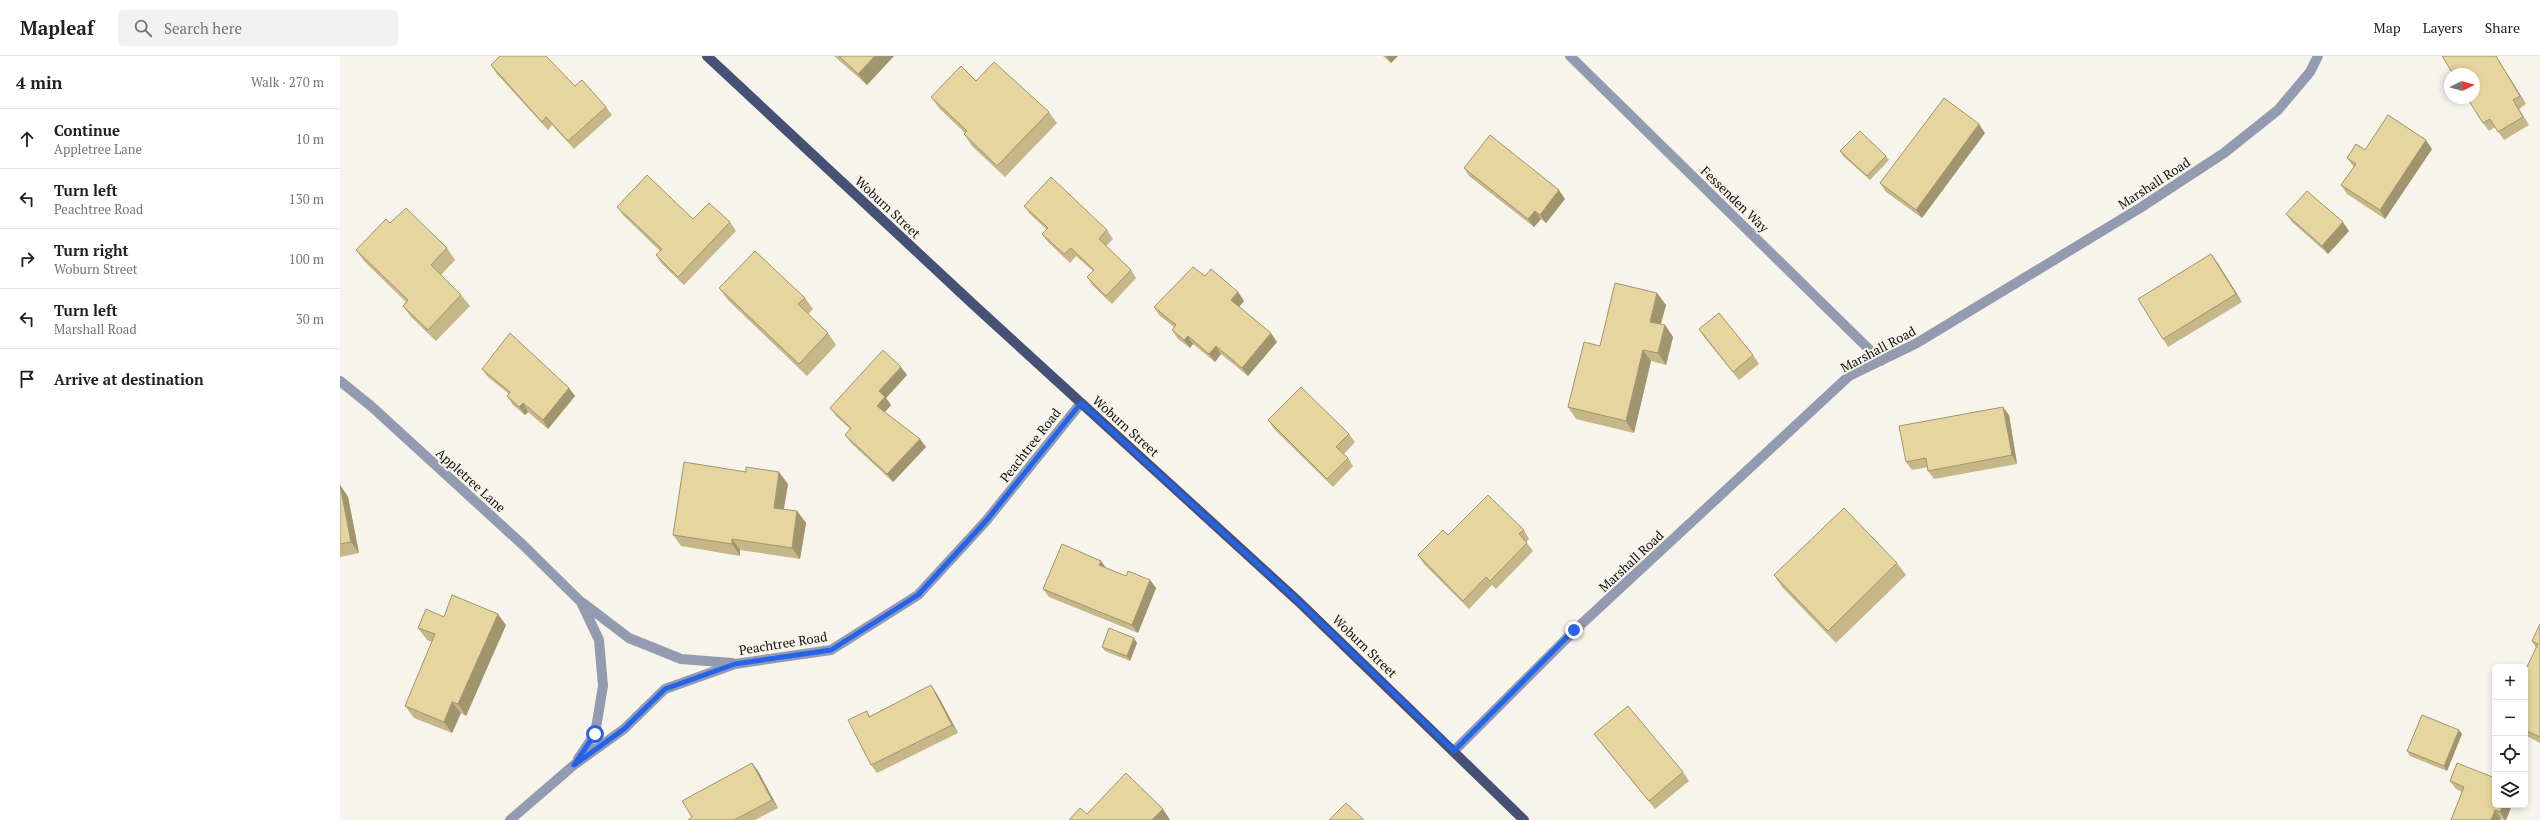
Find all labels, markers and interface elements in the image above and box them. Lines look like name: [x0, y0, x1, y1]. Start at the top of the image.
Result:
search box: [118, 10, 398, 46]
text: Mapleaf: [20, 15, 94, 40]
icon: search: [132, 17, 154, 39]
text: Search here: [164, 18, 242, 38]
text: Map: [2374, 18, 2401, 37]
text: Layers: [2423, 18, 2463, 37]
text: Share: [2485, 18, 2520, 37]
north arrow: [2444, 68, 2480, 104]
text: 4 min: [16, 71, 63, 94]
text: Walk · 270 m: [251, 73, 324, 91]
text: Continue: [54, 120, 120, 140]
icon: ahead: [16, 128, 38, 150]
text: 10 m: [296, 130, 324, 148]
text: Appletree Lane: [54, 140, 142, 158]
street label: Marshall Road: [2114, 153, 2194, 213]
street label: Fessenden Way: [1697, 162, 1773, 236]
street label: Woburn Street: [851, 172, 925, 242]
text: Turn left: [54, 180, 118, 200]
icon: left: [16, 188, 38, 210]
text: 130 m: [289, 190, 324, 208]
text: Peachtree Road: [54, 200, 143, 218]
text: Turn right: [54, 240, 129, 260]
icon: right: [16, 248, 38, 270]
text: 100 m: [289, 250, 324, 268]
text: Woburn Street: [54, 260, 138, 278]
text: Turn left: [54, 300, 118, 320]
icon: left: [16, 308, 38, 330]
text: 30 m: [296, 310, 324, 328]
text: Marshall Road: [54, 320, 137, 338]
street label: Marshall Road: [1837, 322, 1919, 376]
icon: arrive: [16, 368, 38, 390]
text: Arrive at destination: [54, 369, 204, 389]
street label: Woburn Street: [1089, 391, 1163, 461]
street label: Peachtree Road: [995, 404, 1065, 486]
street label: Appletree Lane: [432, 444, 510, 516]
street label: Marshall Road: [1595, 526, 1667, 596]
street label: Woburn Street: [1329, 610, 1401, 682]
route end: [1565, 621, 1583, 639]
street label: Peachtree Road: [738, 627, 828, 659]
map controls: [2492, 664, 2528, 808]
button: +: [2492, 664, 2528, 700]
button: −: [2492, 700, 2528, 736]
route start: [586, 725, 604, 743]
button: locate: [2492, 736, 2528, 772]
button: layers: [2492, 772, 2528, 808]

